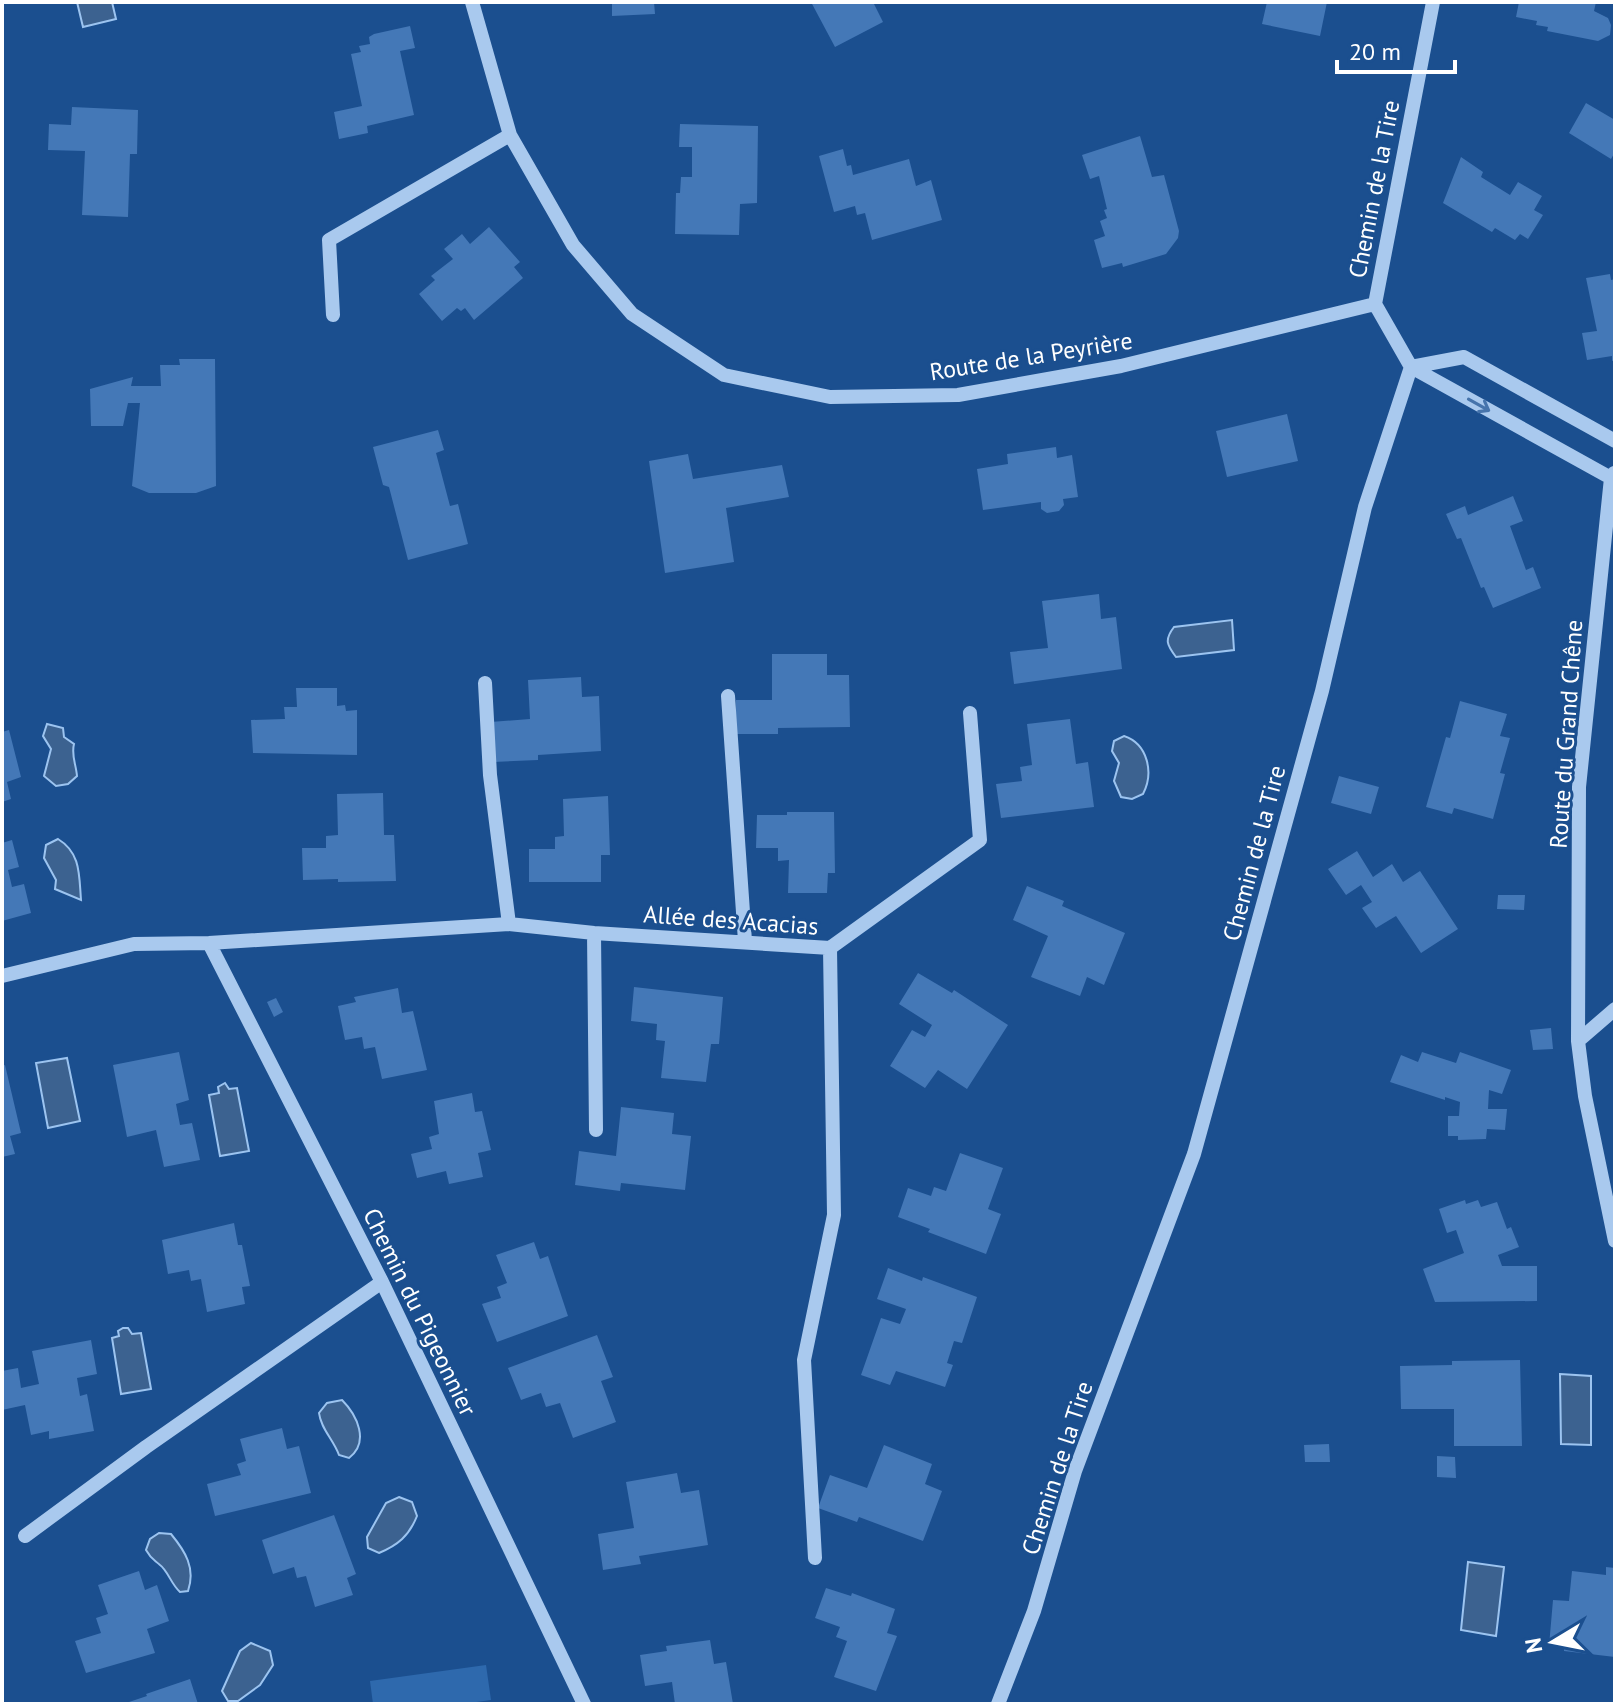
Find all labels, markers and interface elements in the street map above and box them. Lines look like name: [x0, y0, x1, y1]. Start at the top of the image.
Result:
scale bar: [1337, 24, 1455, 74]
text: 20 m: [1349, 36, 1401, 67]
street label: Chemin de la Tire: [1342, 97, 1406, 281]
street label: Route de la Peyrière: [927, 325, 1135, 387]
one-way arrow: [1467, 397, 1491, 413]
street label: Route du Grand Chêne: [1543, 619, 1589, 849]
street label: Chemin de la Tire: [1216, 762, 1292, 944]
street label: Allée des Acacias: [643, 898, 819, 942]
street label: Chemin du Pigeonnier: [356, 1203, 484, 1421]
street label: Chemin de la Tire: [1014, 1377, 1100, 1559]
north arrow: [1513, 1602, 1593, 1682]
text: N: [1518, 1636, 1548, 1655]

